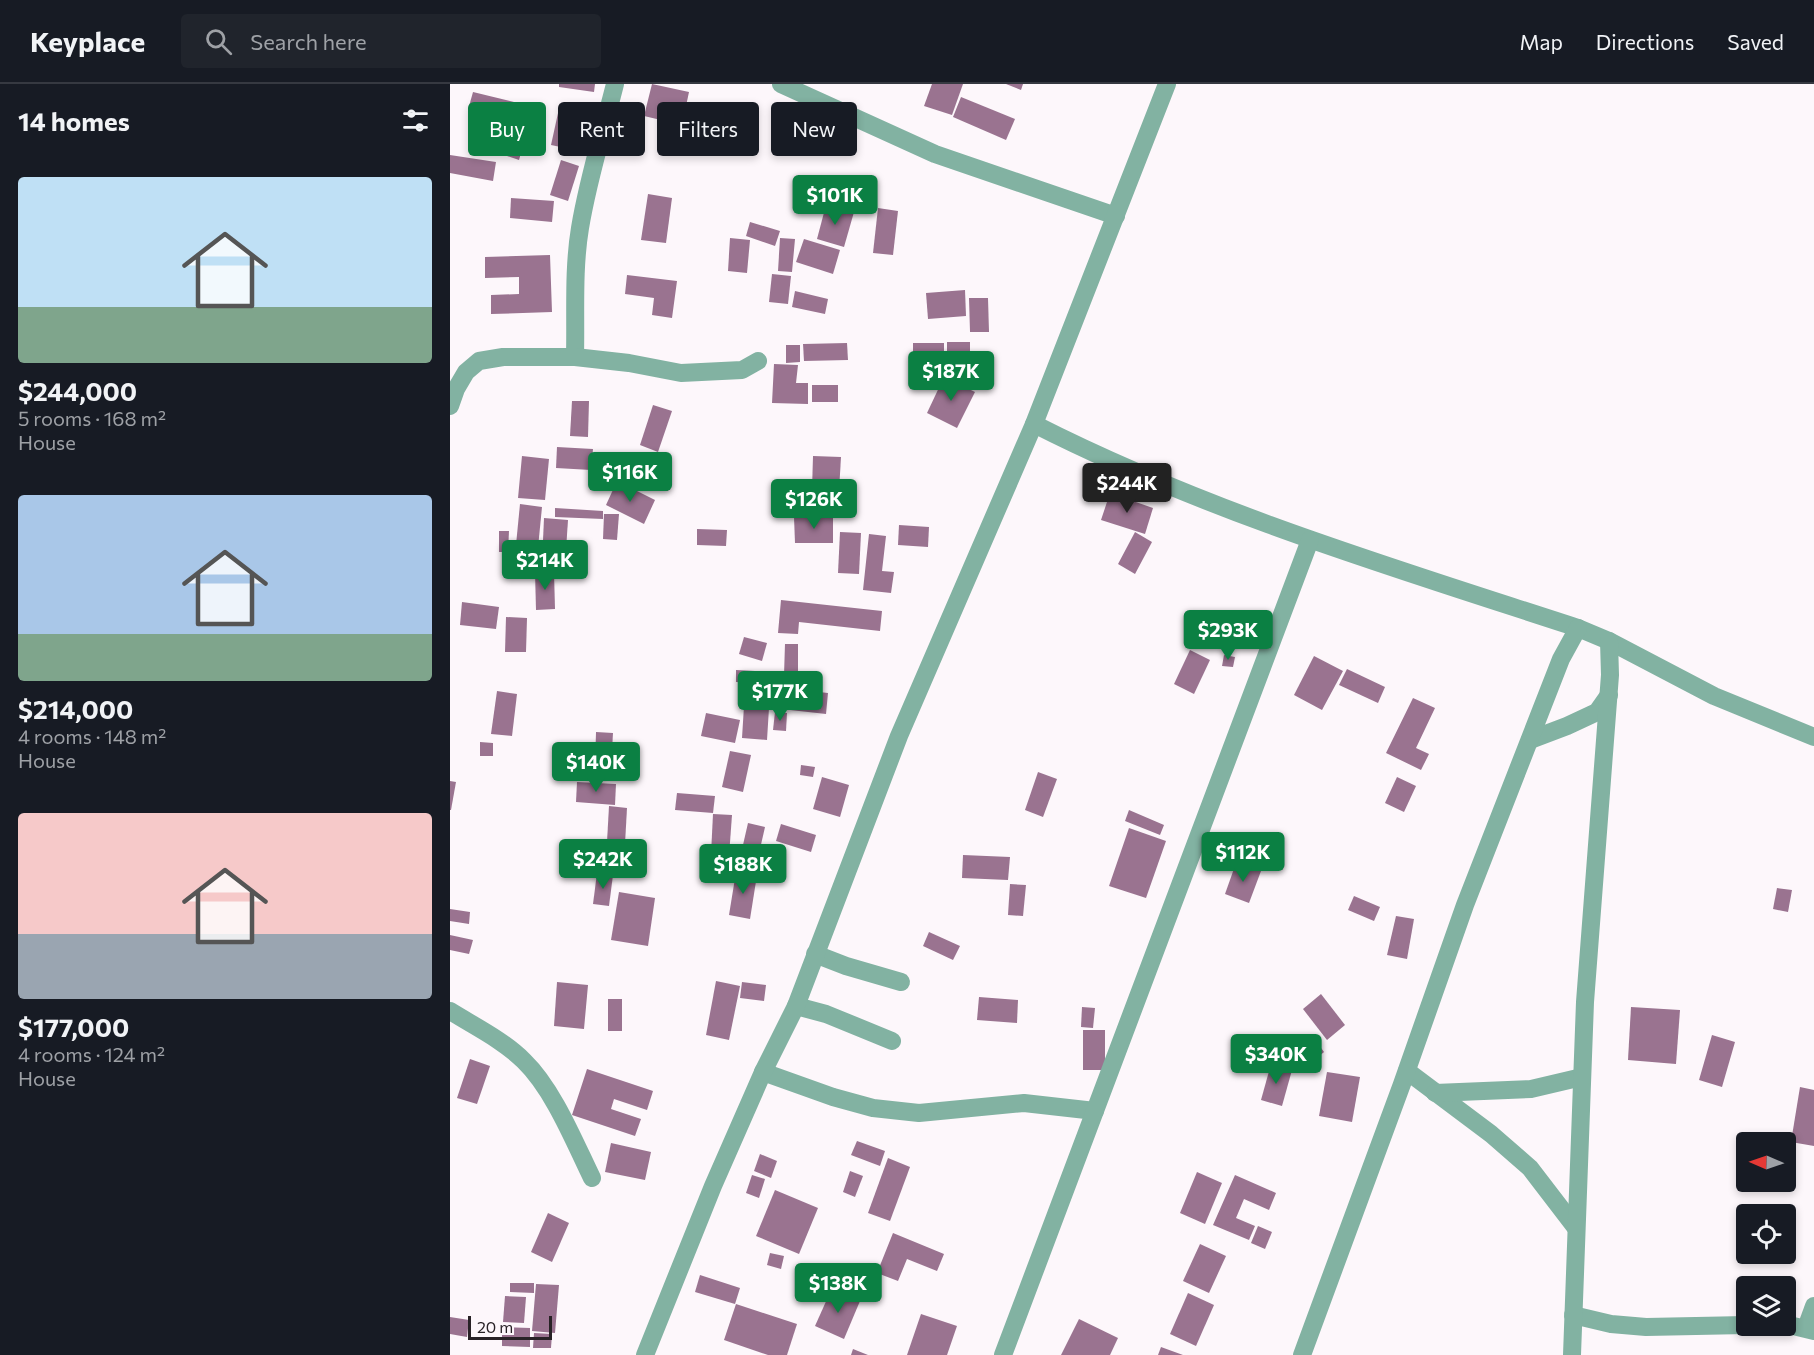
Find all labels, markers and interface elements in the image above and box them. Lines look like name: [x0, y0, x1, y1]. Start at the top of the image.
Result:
search box: [181, 14, 601, 68]
text: Keyplace: [30, 24, 145, 58]
icon: search: [202, 25, 235, 58]
text: Search here: [250, 28, 367, 55]
text: Map: [1520, 29, 1563, 54]
text: Directions: [1596, 29, 1694, 54]
text: Saved: [1727, 29, 1784, 54]
chip: Buy: [468, 102, 546, 156]
chip: Rent: [558, 102, 645, 156]
chip: Filters: [657, 102, 759, 156]
chip: New: [771, 102, 857, 156]
icon: filters: [399, 104, 432, 137]
text: 14 homes: [18, 105, 130, 136]
pin: $101K: [793, 175, 877, 226]
text: $101K: [807, 182, 863, 206]
icon: home: [171, 216, 279, 324]
pin: $187K: [909, 351, 993, 402]
text: $187K: [922, 358, 980, 382]
text: $244,000: [18, 375, 137, 406]
text: 5 rooms · 168 m²: [18, 406, 166, 430]
text: House: [18, 430, 76, 454]
pin: $116K: [588, 452, 672, 503]
text: $116K: [602, 459, 658, 483]
pin: $244K: [1085, 463, 1169, 514]
text: $244K: [1096, 470, 1158, 494]
pin: $126K: [772, 479, 856, 530]
text: $126K: [785, 486, 843, 510]
icon: home: [171, 534, 279, 642]
pin: $214K: [503, 540, 587, 591]
text: $214K: [516, 547, 574, 571]
pin: $293K: [1186, 610, 1270, 661]
text: $293K: [1198, 617, 1258, 641]
pin: $177K: [738, 671, 822, 722]
text: $177K: [752, 678, 808, 702]
text: $214,000: [18, 693, 133, 724]
text: 4 rooms · 148 m²: [18, 724, 166, 748]
pin: $140K: [554, 742, 638, 793]
text: House: [18, 748, 76, 772]
text: $140K: [566, 749, 626, 773]
pin: $112K: [1201, 832, 1285, 883]
pin: $242K: [561, 839, 645, 890]
text: $112K: [1216, 839, 1270, 863]
pin: $188K: [701, 844, 785, 895]
text: $242K: [573, 846, 633, 870]
text: $188K: [713, 851, 773, 875]
icon: home: [171, 852, 279, 960]
text: $177,000: [18, 1011, 129, 1042]
pin: $340K: [1234, 1034, 1318, 1085]
text: $340K: [1245, 1041, 1307, 1065]
text: 4 rooms · 124 m²: [18, 1042, 165, 1066]
text: House: [18, 1066, 76, 1090]
north arrow: [1736, 1132, 1796, 1192]
map controls: [1736, 1132, 1796, 1336]
button: locate: [1736, 1204, 1796, 1264]
pin: $138K: [796, 1263, 880, 1314]
text: $138K: [809, 1270, 867, 1294]
button: layers: [1736, 1276, 1796, 1336]
scale bar: [468, 1313, 552, 1340]
text: 20 m: [477, 1317, 513, 1336]

